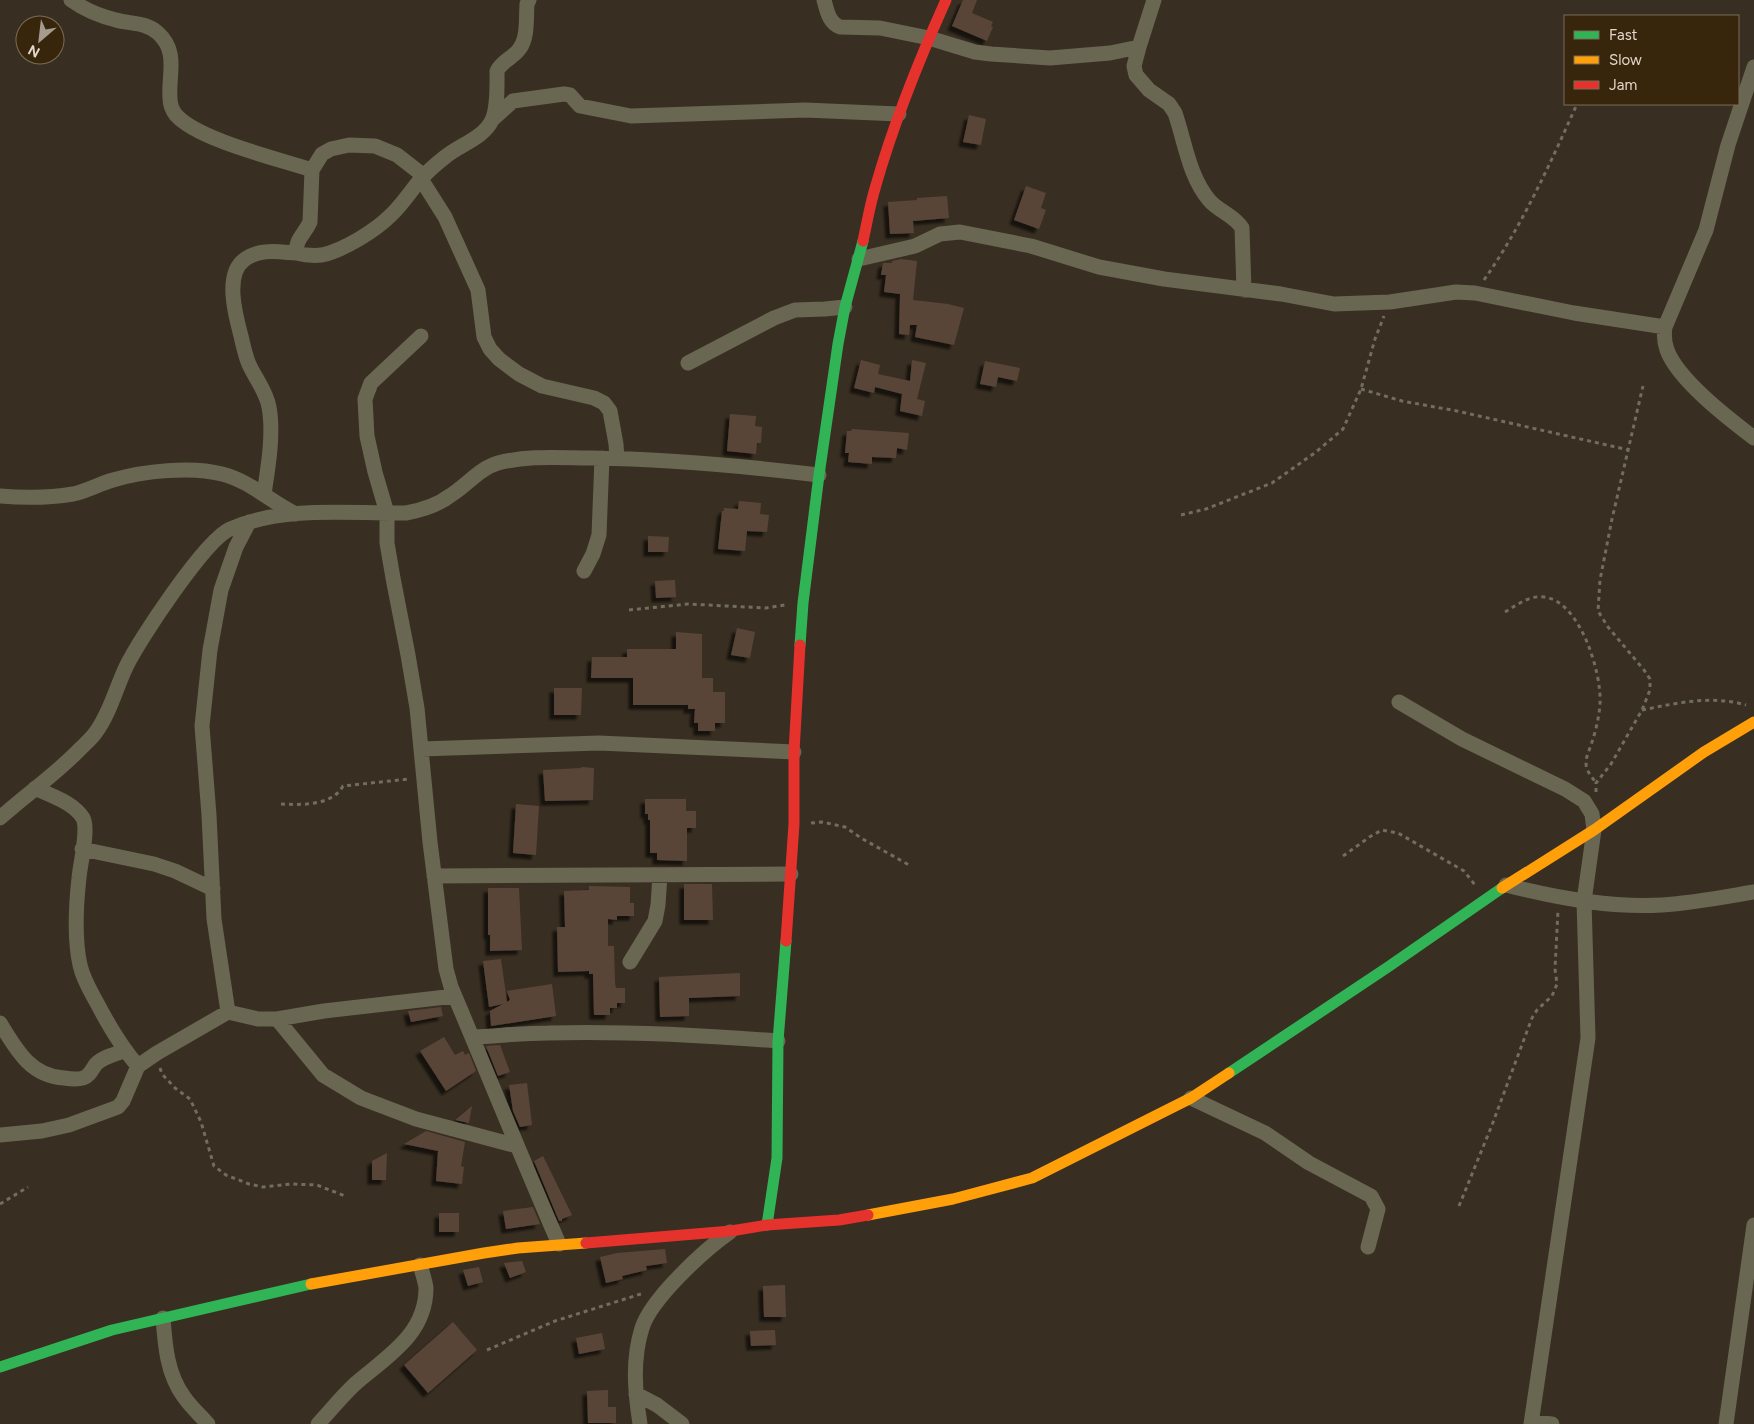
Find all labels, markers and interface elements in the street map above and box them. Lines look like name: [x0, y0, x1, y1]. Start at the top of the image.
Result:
north arrow: [15, 15, 65, 65]
legend: [1564, 15, 1739, 105]
text: Fast: [1609, 26, 1638, 44]
text: N: [25, 41, 43, 61]
text: Slow: [1609, 51, 1642, 69]
text: Jam: [1609, 76, 1637, 94]

